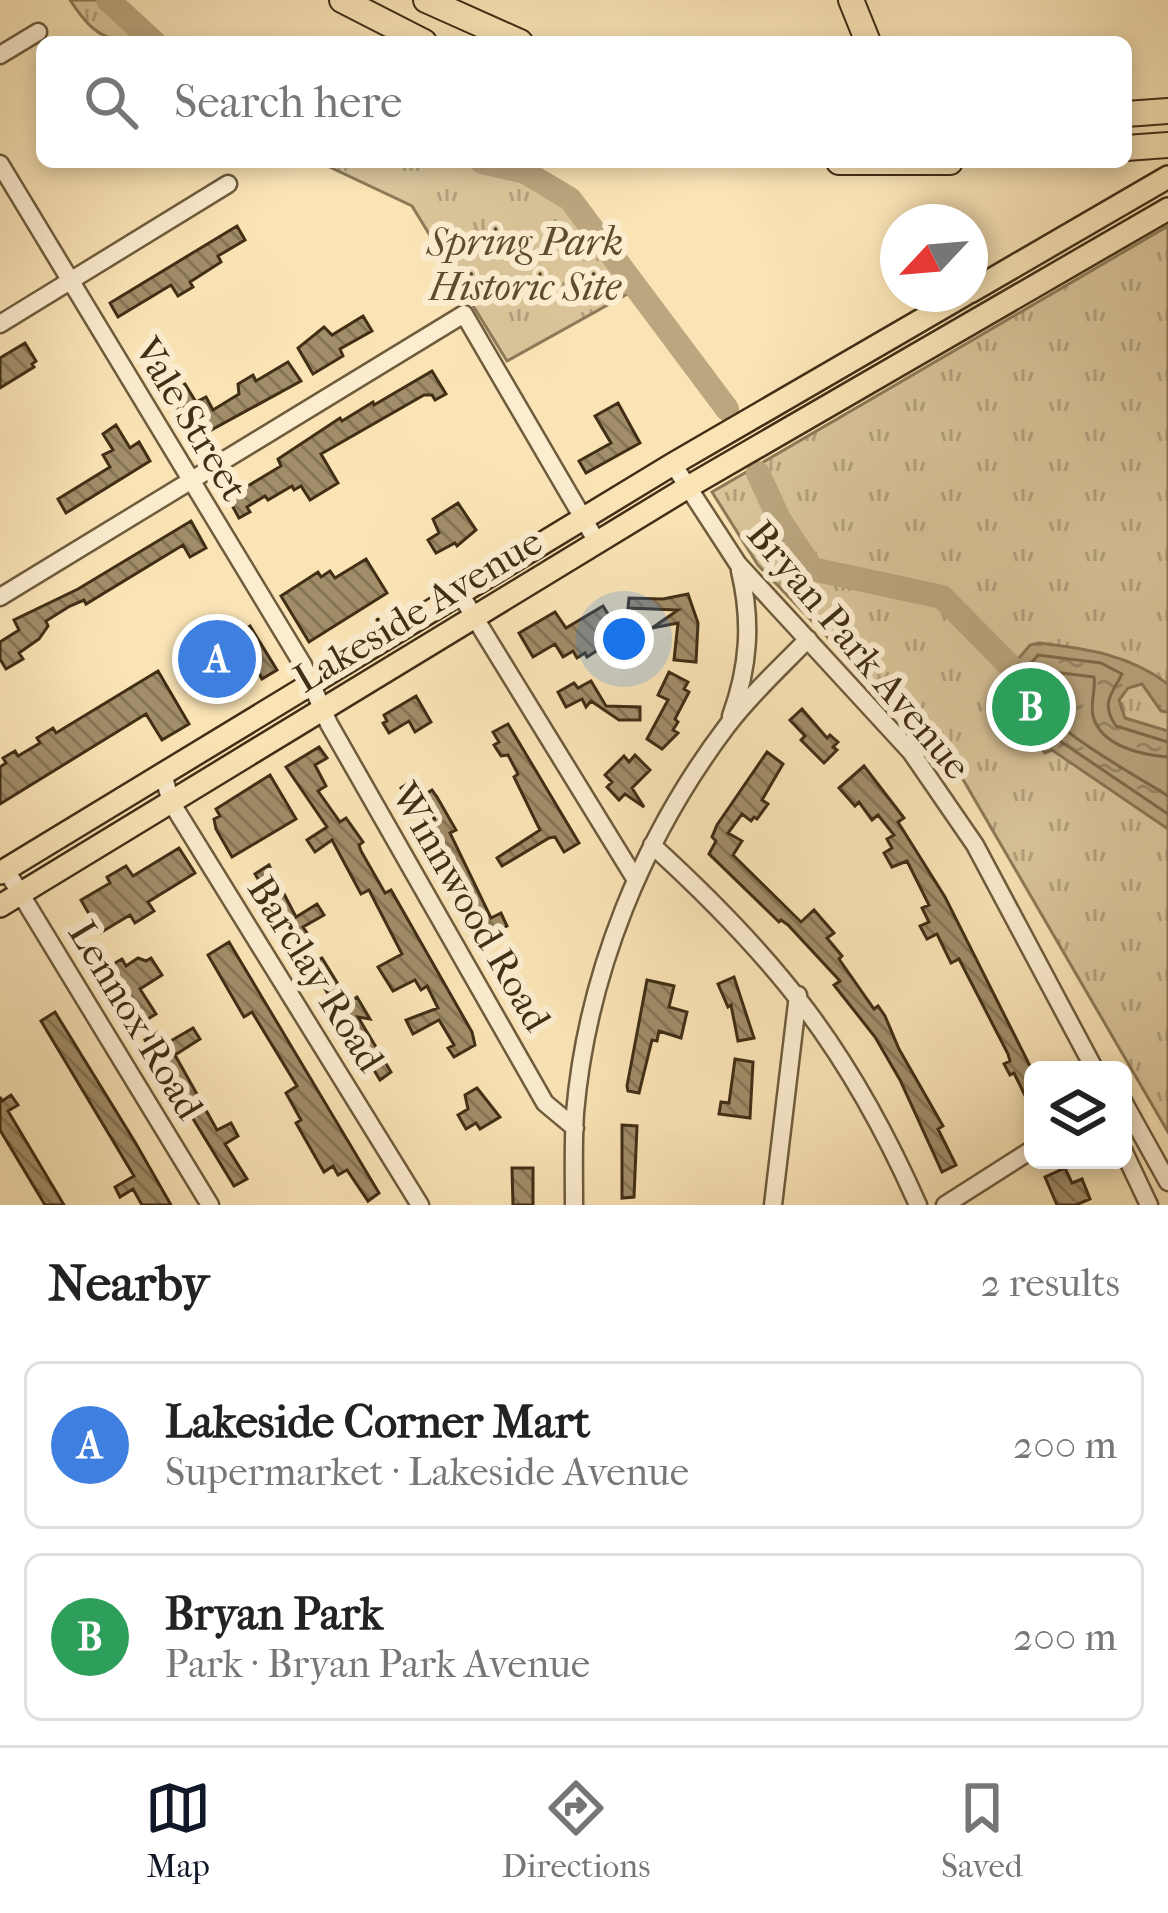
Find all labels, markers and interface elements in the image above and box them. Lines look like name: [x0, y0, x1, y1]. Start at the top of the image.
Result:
search box: [36, 36, 1132, 168]
icon: search: [78, 69, 144, 135]
text: Search here: [174, 76, 402, 129]
north arrow: [880, 204, 988, 312]
park label: Spring Park Historic Site: [426, 219, 623, 310]
street label: Vale Street: [124, 328, 258, 509]
street label: Bryan Park Avenue: [738, 511, 980, 789]
street label: Lakeside Avenue: [286, 518, 550, 702]
your location: [594, 609, 654, 669]
pin: A: [178, 614, 256, 704]
pin: B: [992, 662, 1070, 752]
street label: Winnwood Road: [381, 774, 561, 1040]
street label: Barclay Road: [238, 868, 394, 1081]
street label: Lennox Road: [59, 913, 213, 1128]
map controls: [1024, 1061, 1132, 1169]
button: layers: [1024, 1061, 1132, 1169]
text: Nearby: [48, 1253, 209, 1313]
text: 2 results: [981, 1260, 1120, 1306]
text: Lakeside Corner Mart: [165, 1396, 590, 1449]
text: A: [77, 1422, 103, 1468]
text: 200 m: [1013, 1422, 1117, 1468]
text: Supermarket · Lakeside Avenue: [165, 1449, 689, 1495]
text: Bryan Park: [165, 1588, 383, 1641]
text: B: [77, 1614, 103, 1660]
text: 200 m: [1013, 1614, 1117, 1660]
text: Park · Bryan Park Avenue: [165, 1641, 590, 1687]
tab: Map: [145, 1775, 211, 1886]
tab: Directions: [502, 1775, 650, 1886]
tab: Saved: [941, 1775, 1023, 1886]

